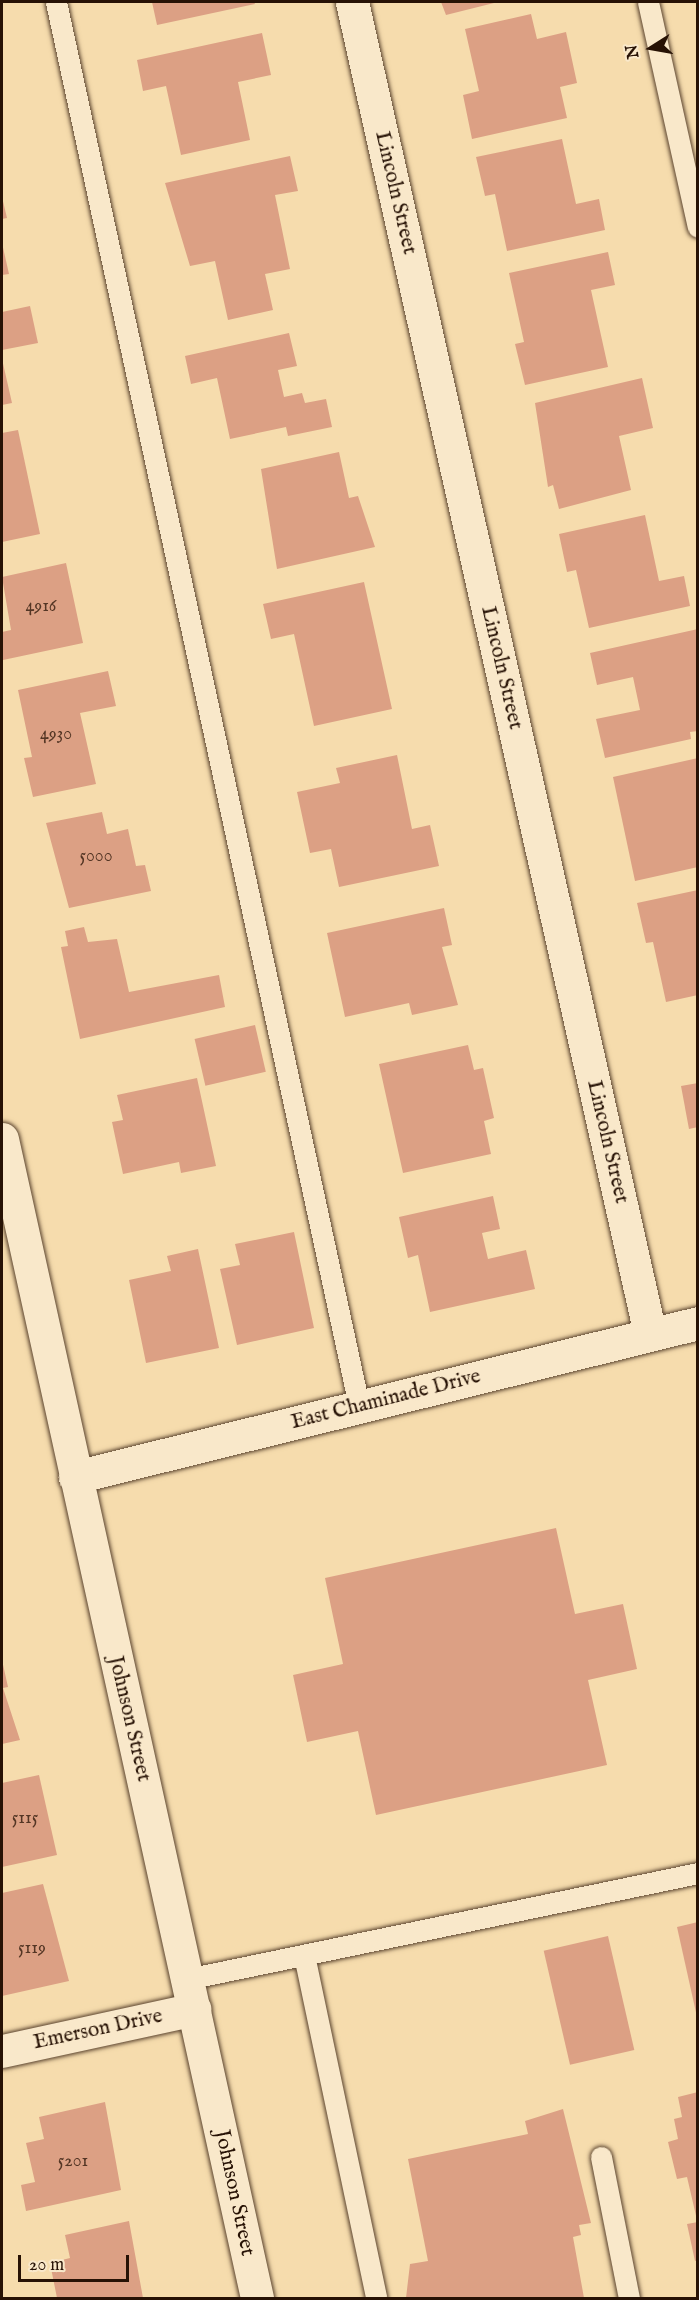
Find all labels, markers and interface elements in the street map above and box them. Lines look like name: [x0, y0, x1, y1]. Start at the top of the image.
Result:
north arrow: [621, 18, 681, 78]
text: N: [622, 43, 644, 60]
street label: Lincoln Street: [369, 129, 421, 257]
house number: 4916: [26, 596, 56, 618]
street label: Lincoln Street: [475, 604, 527, 732]
house number: 4930: [40, 724, 72, 746]
house number: 5000: [80, 846, 112, 868]
street label: Lincoln Street: [581, 1078, 633, 1206]
street label: East Chaminade Drive: [289, 1364, 483, 1436]
street label: Johnson Street: [102, 1654, 156, 1784]
house number: 5115: [12, 1808, 38, 1830]
house number: 5119: [18, 1938, 46, 1960]
street label: Emerson Drive: [31, 2004, 165, 2056]
street label: Johnson Street: [208, 2128, 260, 2258]
house number: 5201: [58, 2151, 88, 2173]
scale bar: [21, 2243, 132, 2281]
text: 20 m: [29, 2254, 64, 2277]

